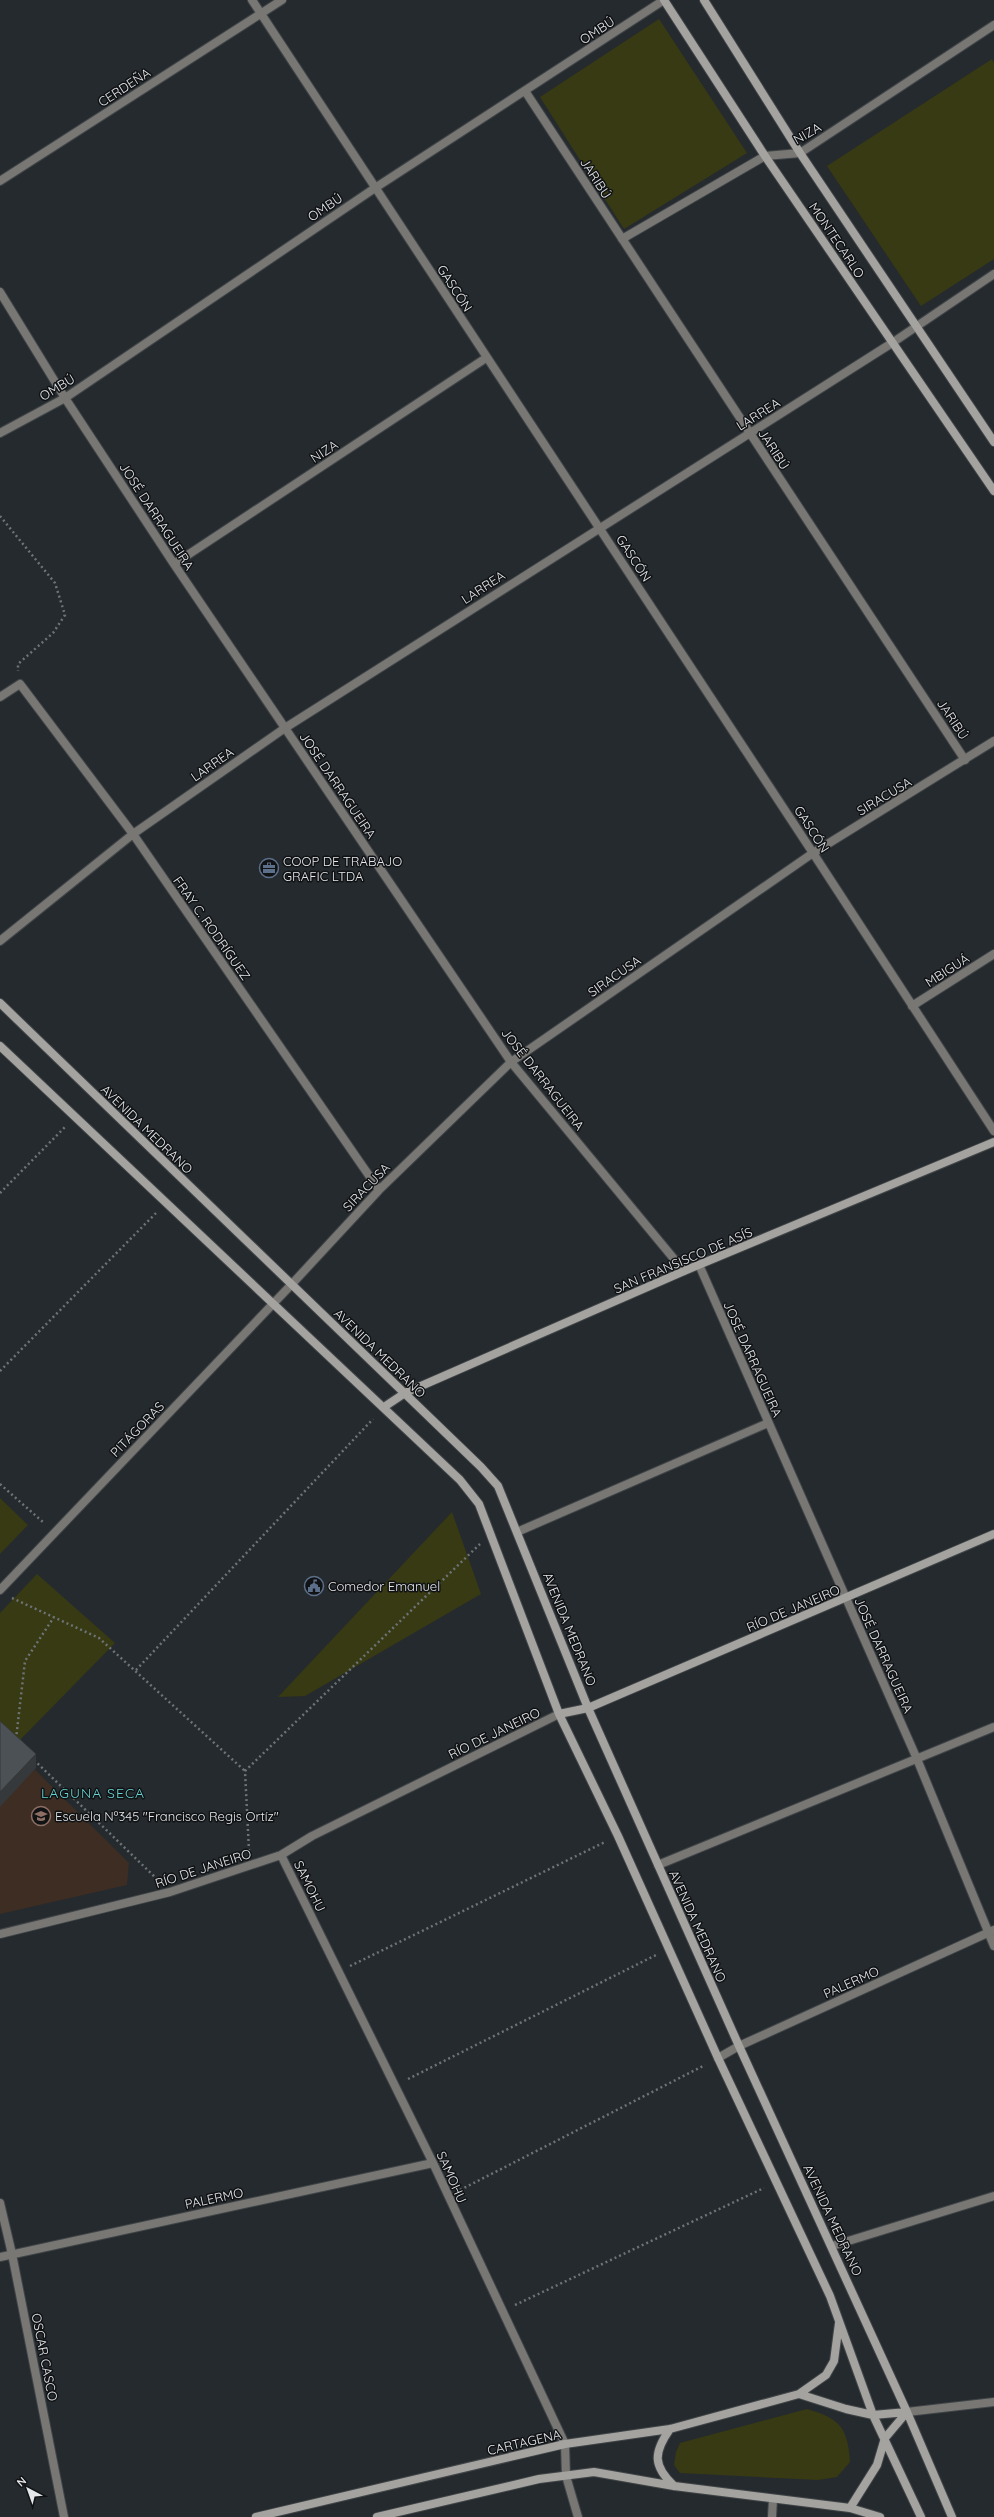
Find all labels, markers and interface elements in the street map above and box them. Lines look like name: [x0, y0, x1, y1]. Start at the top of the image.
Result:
street label: OMBÚ: [577, 13, 617, 47]
street label: CERDEÑA: [95, 64, 154, 110]
street label: NIZA: [790, 118, 824, 147]
street label: JARIBÚ: [577, 155, 615, 201]
street label: OMBÚ: [305, 190, 345, 224]
street label: MONTECARLO: [806, 199, 868, 281]
street label: GASCÓN: [434, 262, 476, 314]
street label: OMBÚ: [36, 370, 78, 404]
street label: LARREA: [733, 394, 783, 434]
street label: JARIBÚ: [755, 426, 793, 472]
street label: NIZA: [307, 436, 341, 466]
street label: JOSÉ DARRAGUEIRA: [116, 459, 198, 573]
street label: GASCÓN: [613, 532, 655, 584]
street label: LARREA: [458, 567, 508, 607]
street label: JARIBÚ: [934, 696, 972, 742]
street label: JOSÉ DARRAGUEIRA: [296, 729, 380, 842]
street label: LARREA: [188, 743, 237, 784]
street label: SIRACUSA: [854, 773, 915, 819]
street label: GASCÓN: [791, 803, 833, 855]
place label: COOP DE TRABAJO GRAFIC LTDA: [283, 853, 402, 884]
office icon: COOP DE TRABAJO GRAFIC LTDA: [258, 857, 280, 879]
street label: FRAY C. RODRÍGUEZ: [170, 873, 254, 983]
street label: MBIGUÁ: [922, 950, 972, 990]
street label: SIRACUSA: [584, 952, 644, 1000]
street label: JOSÉ DARRAGUEIRA: [498, 1025, 588, 1134]
street label: AVENIDA MEDRANO: [98, 1081, 196, 1177]
street label: SIRACUSA: [339, 1159, 393, 1214]
street label: SAN FRANSISCO DE ASÍS: [611, 1224, 755, 1296]
street label: JOSÉ DARRAGUEIRA: [720, 1299, 786, 1420]
street label: AVENIDA MEDRANO: [331, 1305, 429, 1401]
street label: PITÁGORAS: [107, 1398, 167, 1460]
street label: AVENIDA MEDRANO: [540, 1570, 600, 1688]
public building icon: Comedor Emanuel: [303, 1575, 325, 1597]
place label: Comedor Emanuel: [328, 1578, 440, 1594]
street label: RÍO DE JANEIRO: [744, 1581, 842, 1635]
street label: JOSÉ DARRAGUEIRA: [851, 1595, 917, 1716]
street label: RÍO DE JANEIRO: [446, 1704, 542, 1762]
district label: LAGUNA SECA: [41, 1784, 145, 1802]
school or university icon: Escuela Nº345 "Francisco Regis Ortíz": [30, 1805, 52, 1827]
place label: Escuela Nº345 "Francisco Regis Ortíz": [55, 1808, 279, 1824]
street label: RÍO DE JANEIRO: [153, 1845, 253, 1891]
street label: SAMOHU: [291, 1858, 329, 1914]
street label: AVENIDA MEDRANO: [666, 1867, 730, 1985]
street label: PALERMO: [821, 1963, 881, 2001]
street label: SAMOHU: [433, 2149, 471, 2205]
street label: AVENIDA MEDRANO: [800, 2162, 866, 2278]
street label: PALERMO: [183, 2184, 245, 2212]
street label: OSCAR CASCO: [29, 2312, 61, 2402]
street label: CARTAGENA: [486, 2426, 563, 2458]
north arrow: [8, 2469, 48, 2509]
text: N: [14, 2474, 29, 2489]

